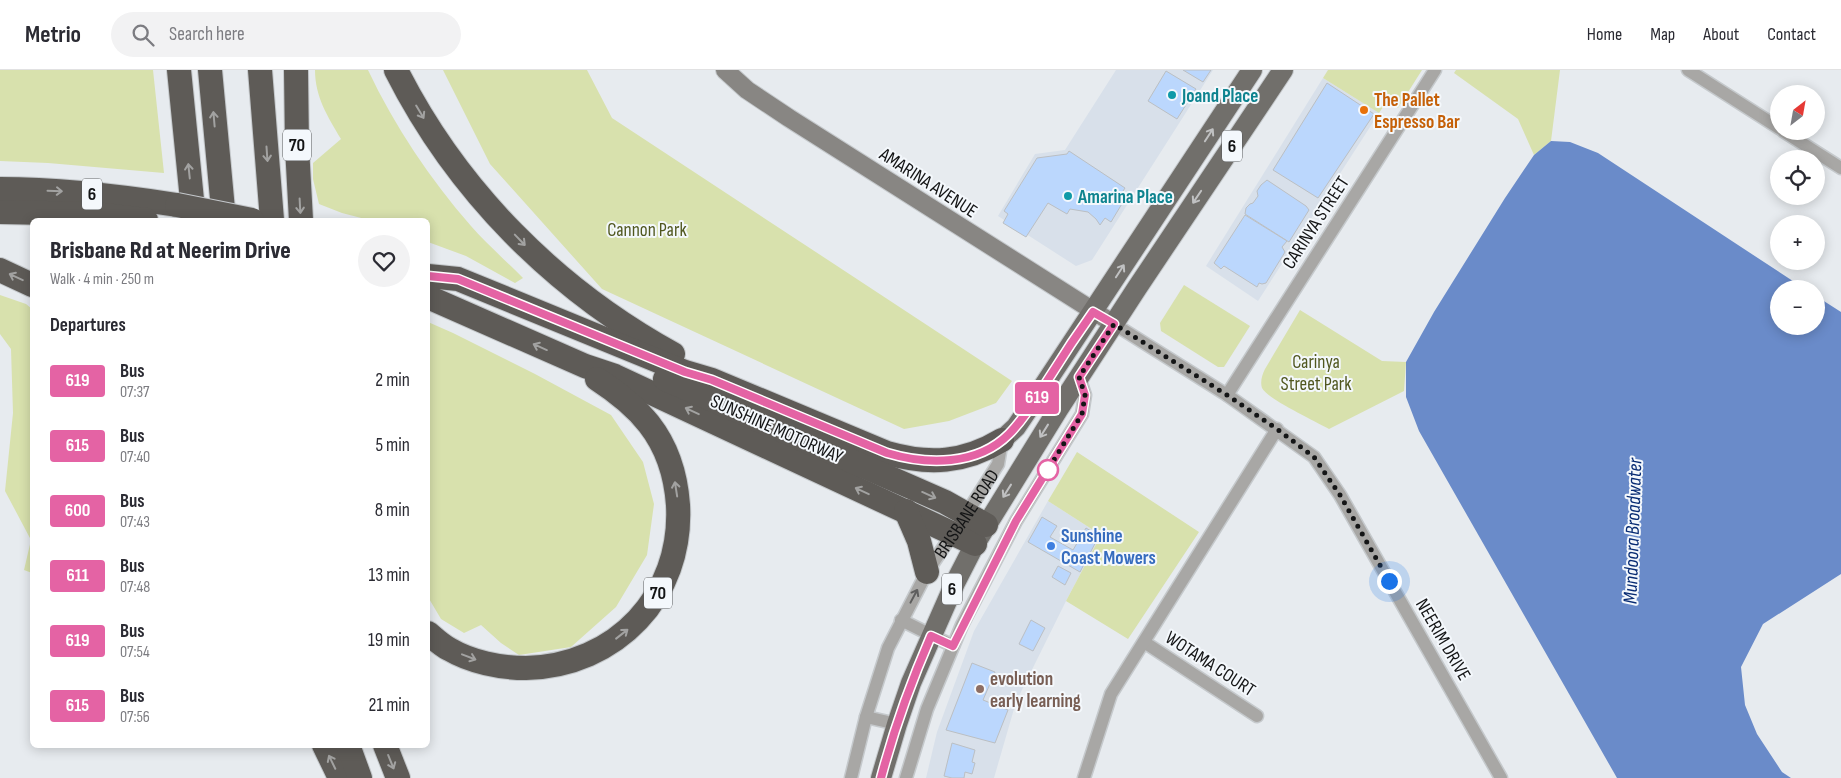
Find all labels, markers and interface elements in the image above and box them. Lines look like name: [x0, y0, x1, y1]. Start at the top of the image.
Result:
search box: [111, 12, 461, 57]
text: Metrio: [25, 20, 81, 49]
icon: search: [129, 21, 157, 49]
text: Search here: [169, 23, 245, 46]
text: Home: [1587, 24, 1622, 45]
text: Map: [1650, 24, 1675, 45]
text: About: [1703, 24, 1739, 45]
text: Contact: [1767, 24, 1816, 45]
place label: Joand Place: [1181, 85, 1258, 108]
north arrow: [1770, 85, 1825, 140]
map controls: [1770, 85, 1825, 335]
marker: Joand Place: [1166, 89, 1178, 101]
place label: The Pallet Espresso Bar: [1374, 89, 1460, 134]
marker: The Pallet Espresso Bar: [1358, 104, 1370, 116]
one-way arrow: [416, 105, 426, 119]
one-way arrow: [209, 112, 219, 128]
one-way arrow: [1204, 129, 1214, 143]
road number: 70: [283, 130, 311, 160]
road number: 6: [1222, 130, 1242, 162]
street label: AMARINA AVENUE: [874, 143, 981, 223]
one-way arrow: [262, 145, 271, 161]
button: locate: [1770, 150, 1825, 205]
one-way arrow: [184, 164, 194, 180]
street label: CARINYA STREET: [1278, 172, 1355, 273]
road number: 6: [82, 178, 102, 210]
one-way arrow: [46, 186, 62, 196]
place label: Amarina Place: [1077, 186, 1173, 209]
marker: Amarina Place: [1062, 190, 1074, 202]
one-way arrow: [1192, 190, 1202, 204]
one-way arrow: [295, 198, 304, 214]
button: +: [1770, 215, 1825, 270]
park label: Cannon Park: [607, 219, 687, 242]
one-way arrow: [514, 234, 526, 246]
button: heart: [358, 235, 410, 287]
text: Brisbane Rd at Neerim Drive: [50, 236, 291, 265]
one-way arrow: [1115, 265, 1125, 279]
text: Walk · 4 min · 250 m: [50, 270, 154, 289]
one-way arrow: [9, 272, 24, 282]
button: −: [1770, 280, 1825, 335]
text: Departures: [50, 314, 126, 337]
one-way arrow: [533, 341, 548, 351]
park label: Carinya Street Park: [1281, 351, 1352, 396]
text: Bus: [120, 360, 145, 383]
text: 2 min: [375, 369, 410, 392]
text: 619: [65, 370, 90, 391]
line badge: 619: [1008, 382, 1066, 414]
text: 07:37: [120, 383, 150, 402]
text: 619: [1025, 387, 1049, 408]
street label: SUNSHINE MOTORWAY: [707, 390, 846, 469]
one-way arrow: [684, 406, 699, 416]
one-way arrow: [1039, 424, 1049, 438]
text: Bus: [120, 425, 145, 448]
text: 5 min: [375, 434, 410, 457]
text: 615: [66, 435, 89, 456]
text: 07:40: [120, 448, 150, 467]
water label: Mundoora Broadwater: [1618, 456, 1648, 604]
unlabelled marker: [1037, 459, 1059, 481]
street label: BRISBANE ROAD: [930, 465, 1005, 563]
one-way arrow: [670, 481, 680, 497]
one-way arrow: [1002, 484, 1013, 498]
one-way arrow: [855, 485, 870, 495]
text: Bus: [120, 490, 145, 513]
one-way arrow: [921, 490, 936, 500]
text: 8 min: [375, 499, 410, 522]
text: 600: [65, 500, 90, 521]
text: 07:43: [120, 513, 150, 532]
place label: Sunshine Coast Mowers: [1061, 525, 1156, 570]
marker: Sunshine Coast Mowers: [1045, 540, 1057, 552]
text: Bus: [120, 555, 145, 578]
text: 13 min: [369, 564, 410, 587]
text: 611: [66, 565, 89, 586]
your location: [1377, 569, 1402, 594]
road number: 6: [942, 574, 962, 604]
text: 07:48: [120, 578, 150, 597]
road number: 70: [644, 578, 672, 608]
one-way arrow: [909, 588, 919, 603]
street label: NEERIM DRIVE: [1410, 595, 1475, 685]
text: Bus: [120, 620, 145, 643]
street label: WOTAMA COURT: [1161, 627, 1260, 702]
text: 19 min: [368, 629, 410, 652]
one-way arrow: [616, 629, 629, 640]
text: 619: [65, 630, 90, 651]
text: 07:54: [120, 643, 150, 662]
one-way arrow: [462, 654, 477, 663]
place label: evolution early learning: [990, 668, 1081, 713]
marker: evolution early learning: [974, 683, 986, 695]
text: Bus: [120, 685, 145, 708]
text: 21 min: [369, 694, 410, 717]
text: 615: [66, 695, 89, 716]
text: 07:56: [120, 708, 150, 727]
one-way arrow: [327, 754, 337, 769]
one-way arrow: [388, 754, 397, 769]

